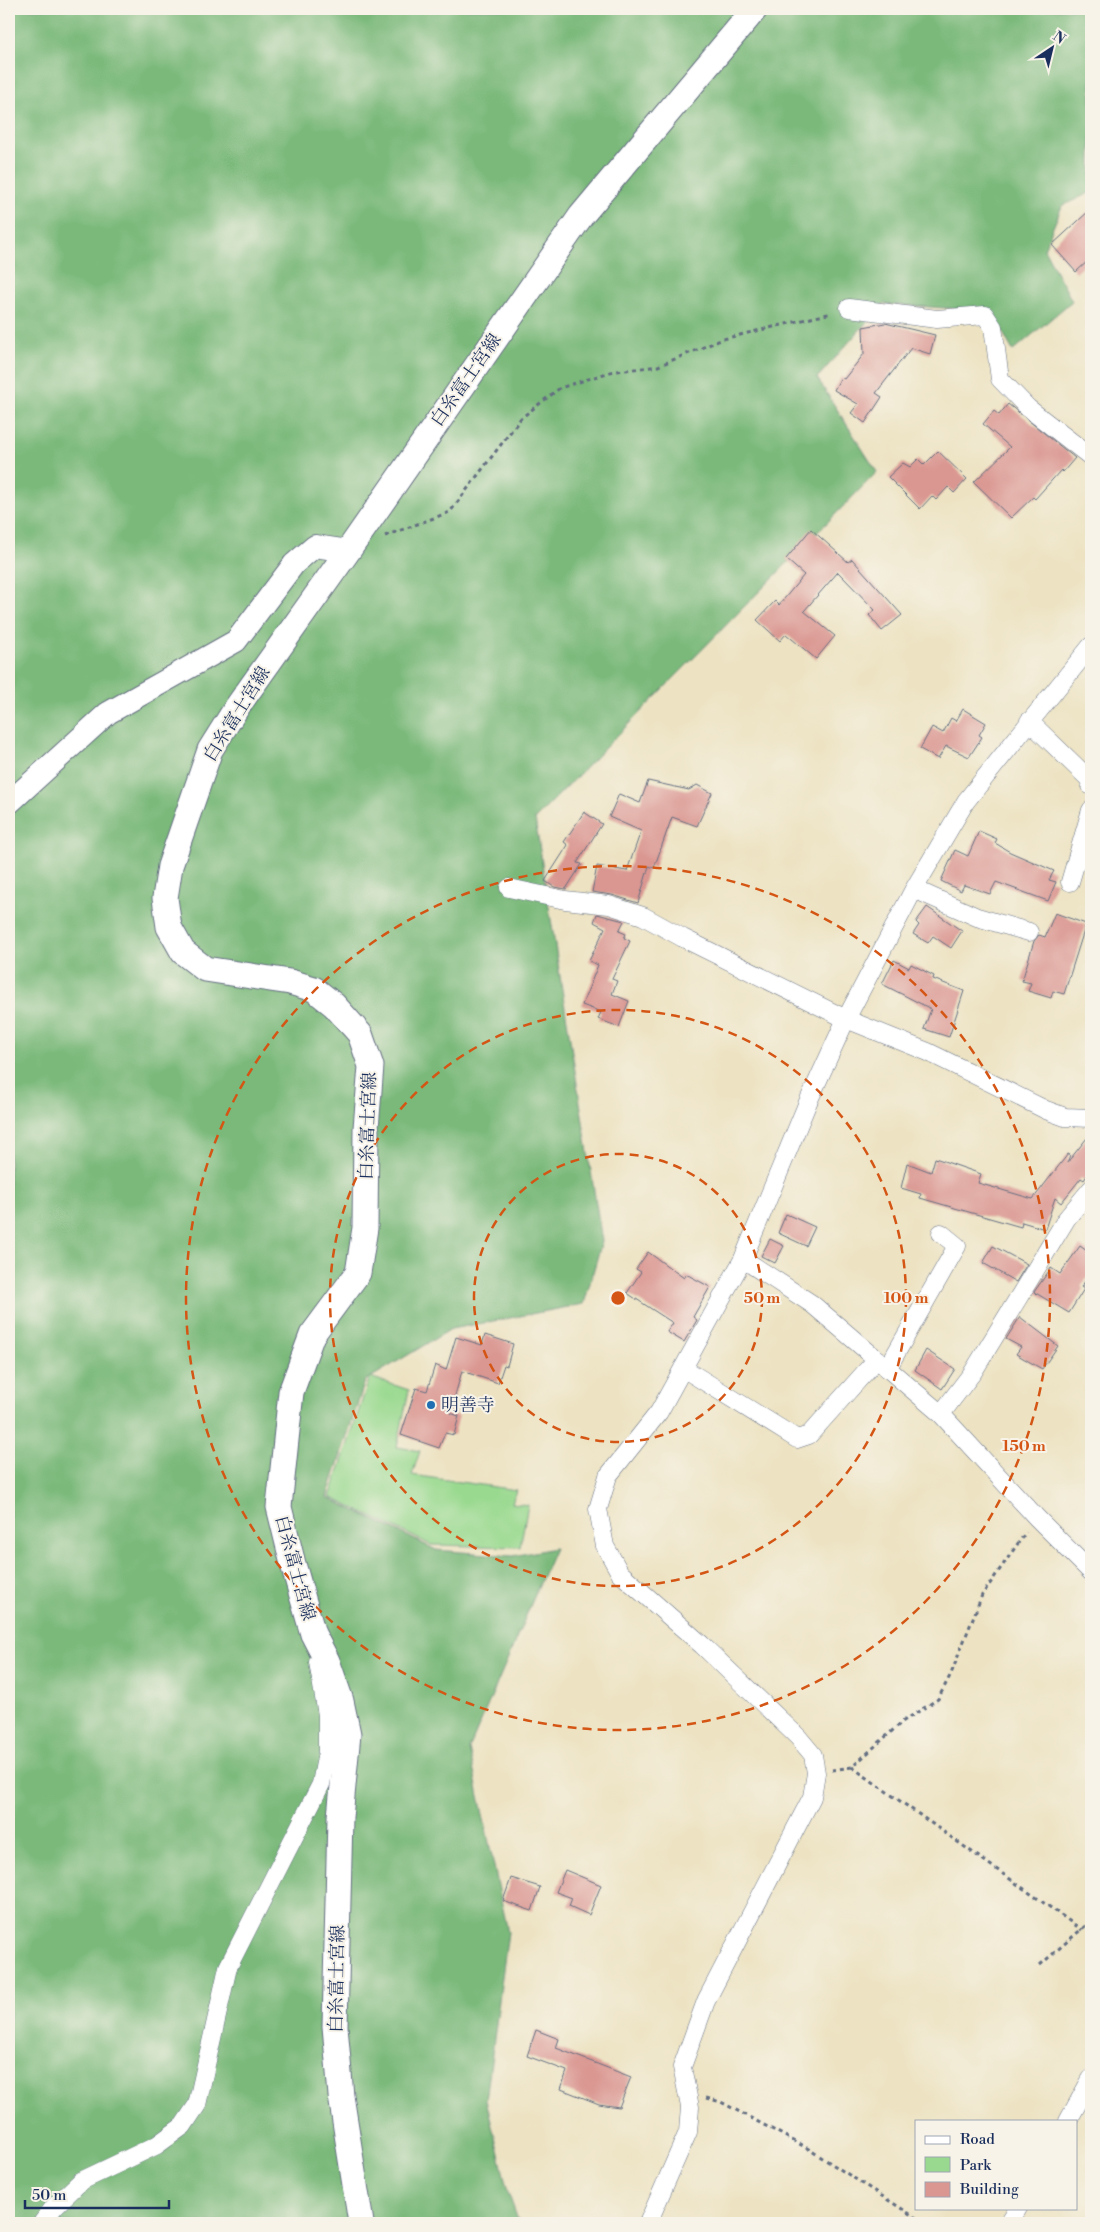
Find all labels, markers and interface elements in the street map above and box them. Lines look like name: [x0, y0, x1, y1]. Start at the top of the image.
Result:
north arrow: [1028, 22, 1078, 72]
text: N: [1049, 28, 1069, 49]
street label: 白糸富士宮線: [426, 329, 506, 431]
street label: 白糸富士宮線: [199, 662, 275, 766]
street label: 白糸富士宮線: [355, 1072, 381, 1180]
centre of rings: [609, 1289, 627, 1307]
text: 50 m: [744, 1289, 780, 1308]
text: 100 m: [884, 1289, 929, 1308]
place label: 明善寺: [441, 1394, 495, 1417]
marker: 明善寺: [425, 1399, 437, 1411]
text: 150 m: [1002, 1437, 1046, 1456]
street label: 白糸富士宮線: [270, 1513, 320, 1623]
street label: 白糸富士宮線: [325, 1925, 349, 2033]
legend: [915, 2120, 1078, 2210]
text: Road: [960, 2130, 995, 2149]
text: Park: [960, 2156, 992, 2175]
scale bar: [25, 2177, 169, 2209]
text: Building: [959, 2180, 1019, 2199]
text: 50 m: [32, 2186, 66, 2205]

